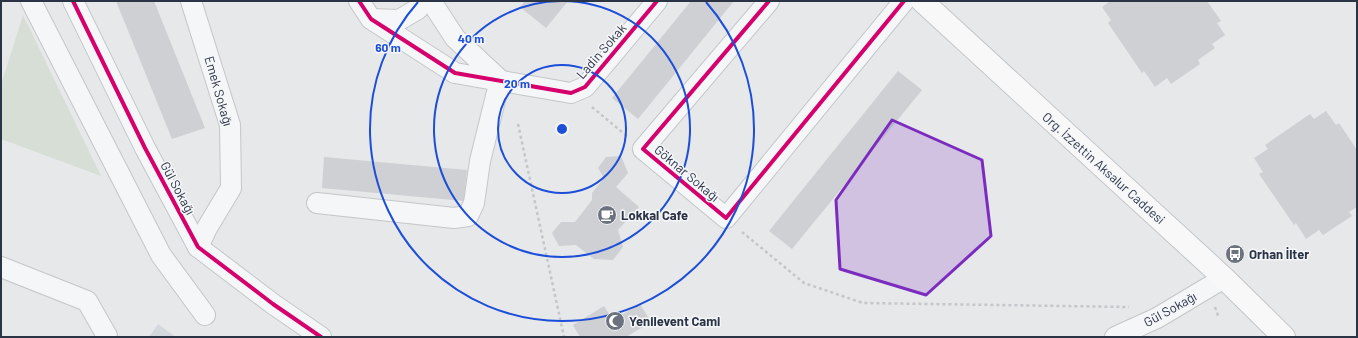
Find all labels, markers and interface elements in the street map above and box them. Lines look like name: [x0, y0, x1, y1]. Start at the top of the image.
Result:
street label: Ladin Sokak: [573, 20, 630, 82]
text: 40 m: [458, 31, 484, 45]
text: 60 m: [375, 40, 401, 54]
street label: Emek Sokağı: [201, 54, 237, 128]
text: 20 m: [504, 76, 530, 90]
street label: Org. İzzettin Aksalur Caddesi: [1039, 109, 1169, 227]
centre of rings: [555, 122, 569, 136]
street label: Göknar Sokağı: [651, 141, 723, 205]
street label: Gül Sokağı: [157, 159, 199, 217]
cafe icon: Lokkal Cafe: [596, 204, 618, 226]
place label: Lokkal Cafe: [621, 207, 688, 223]
bus stop icon: Orhan İlter: [1224, 243, 1246, 265]
place label: Orhan İlter: [1249, 246, 1309, 262]
street label: Gül Sokağı: [1141, 288, 1199, 330]
mosque icon: Yenilevent Cami: [604, 310, 626, 332]
place label: Yenilevent Cami: [629, 313, 720, 329]

